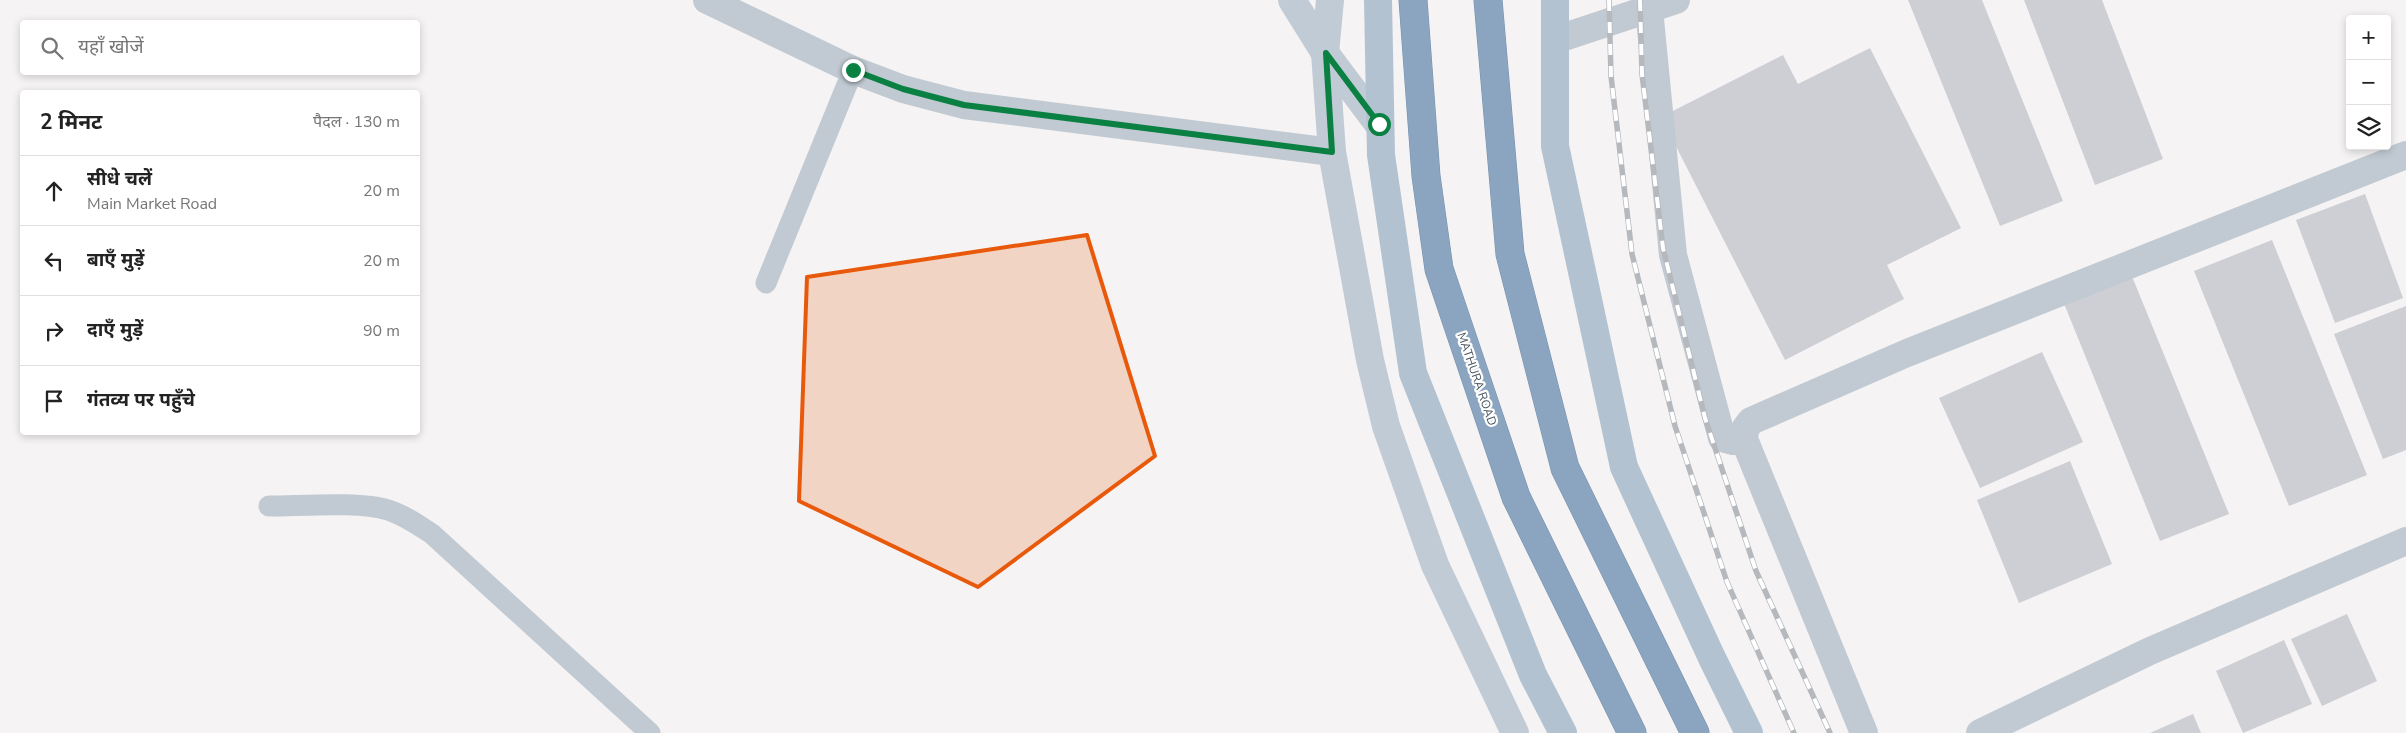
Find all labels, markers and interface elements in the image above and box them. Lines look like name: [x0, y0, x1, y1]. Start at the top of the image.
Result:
map controls: [2346, 15, 2391, 150]
button: +: [2346, 15, 2391, 60]
search box: [20, 20, 420, 75]
icon: search: [38, 34, 66, 62]
text: यहाँ खोजें: [78, 34, 143, 60]
route end: [842, 59, 865, 82]
button: −: [2346, 60, 2391, 105]
button: layers: [2346, 105, 2391, 150]
text: 2 मिनट: [40, 108, 102, 136]
text: पैदल · 130 m: [313, 111, 400, 133]
route start: [1368, 113, 1391, 136]
text: सीधे चलें: [87, 166, 152, 192]
icon: ahead: [40, 177, 68, 205]
text: 20 m: [363, 180, 400, 202]
text: Main Market Road: [87, 193, 217, 215]
icon: left: [40, 247, 68, 275]
text: बाएँ मुड़ें: [87, 247, 144, 273]
text: 20 m: [363, 250, 400, 272]
icon: right: [40, 317, 68, 345]
text: दाएँ मुड़ें: [87, 317, 143, 343]
text: 90 m: [363, 320, 400, 342]
street label: MATHURA ROAD: [1454, 330, 1500, 428]
icon: arrive: [40, 387, 68, 415]
text: गंतव्य पर पहुँचे: [87, 387, 195, 413]

